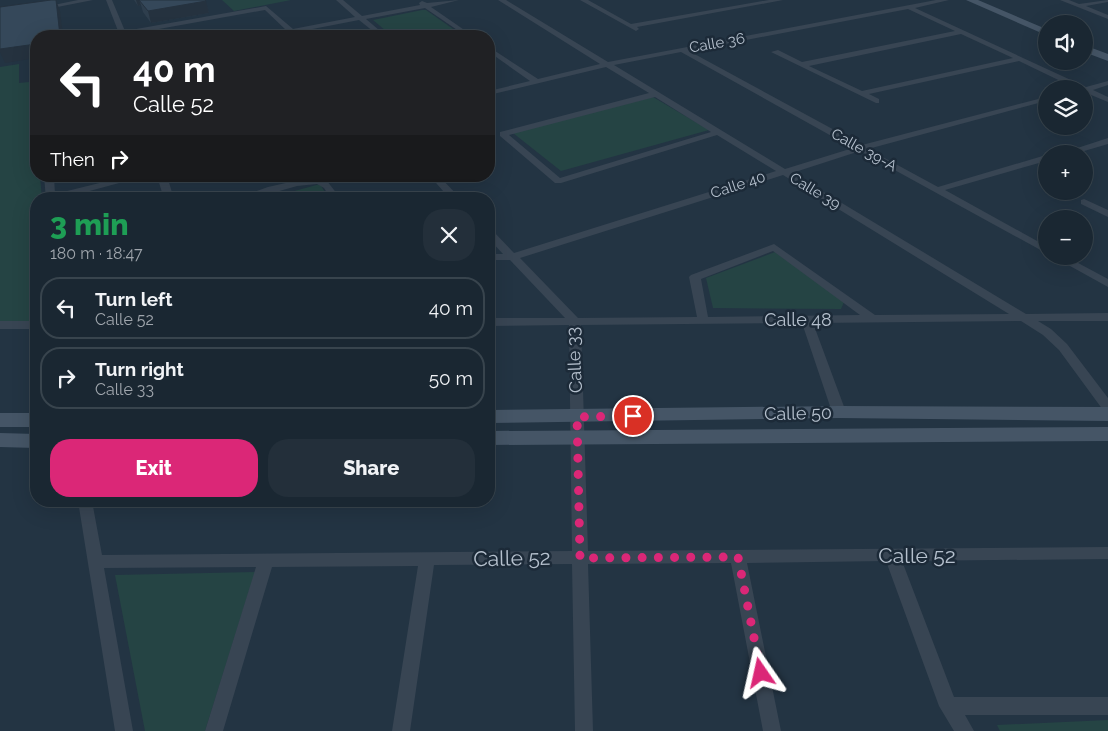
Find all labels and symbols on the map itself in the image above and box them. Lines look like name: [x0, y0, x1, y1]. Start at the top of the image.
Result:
street label: Calle 36: [688, 29, 746, 57]
street label: Calle 39-A: [828, 125, 900, 175]
street label: Calle 40: [708, 168, 768, 202]
street label: Calle 39: [786, 169, 844, 213]
street label: Calle 48: [764, 309, 832, 330]
street label: Calle 33: [562, 326, 586, 394]
pin: [612, 395, 654, 437]
street label: Calle 50: [764, 402, 832, 424]
street label: Calle 52: [878, 543, 956, 568]
street label: Calle 52: [473, 545, 551, 571]
position arrow: [734, 646, 786, 698]

